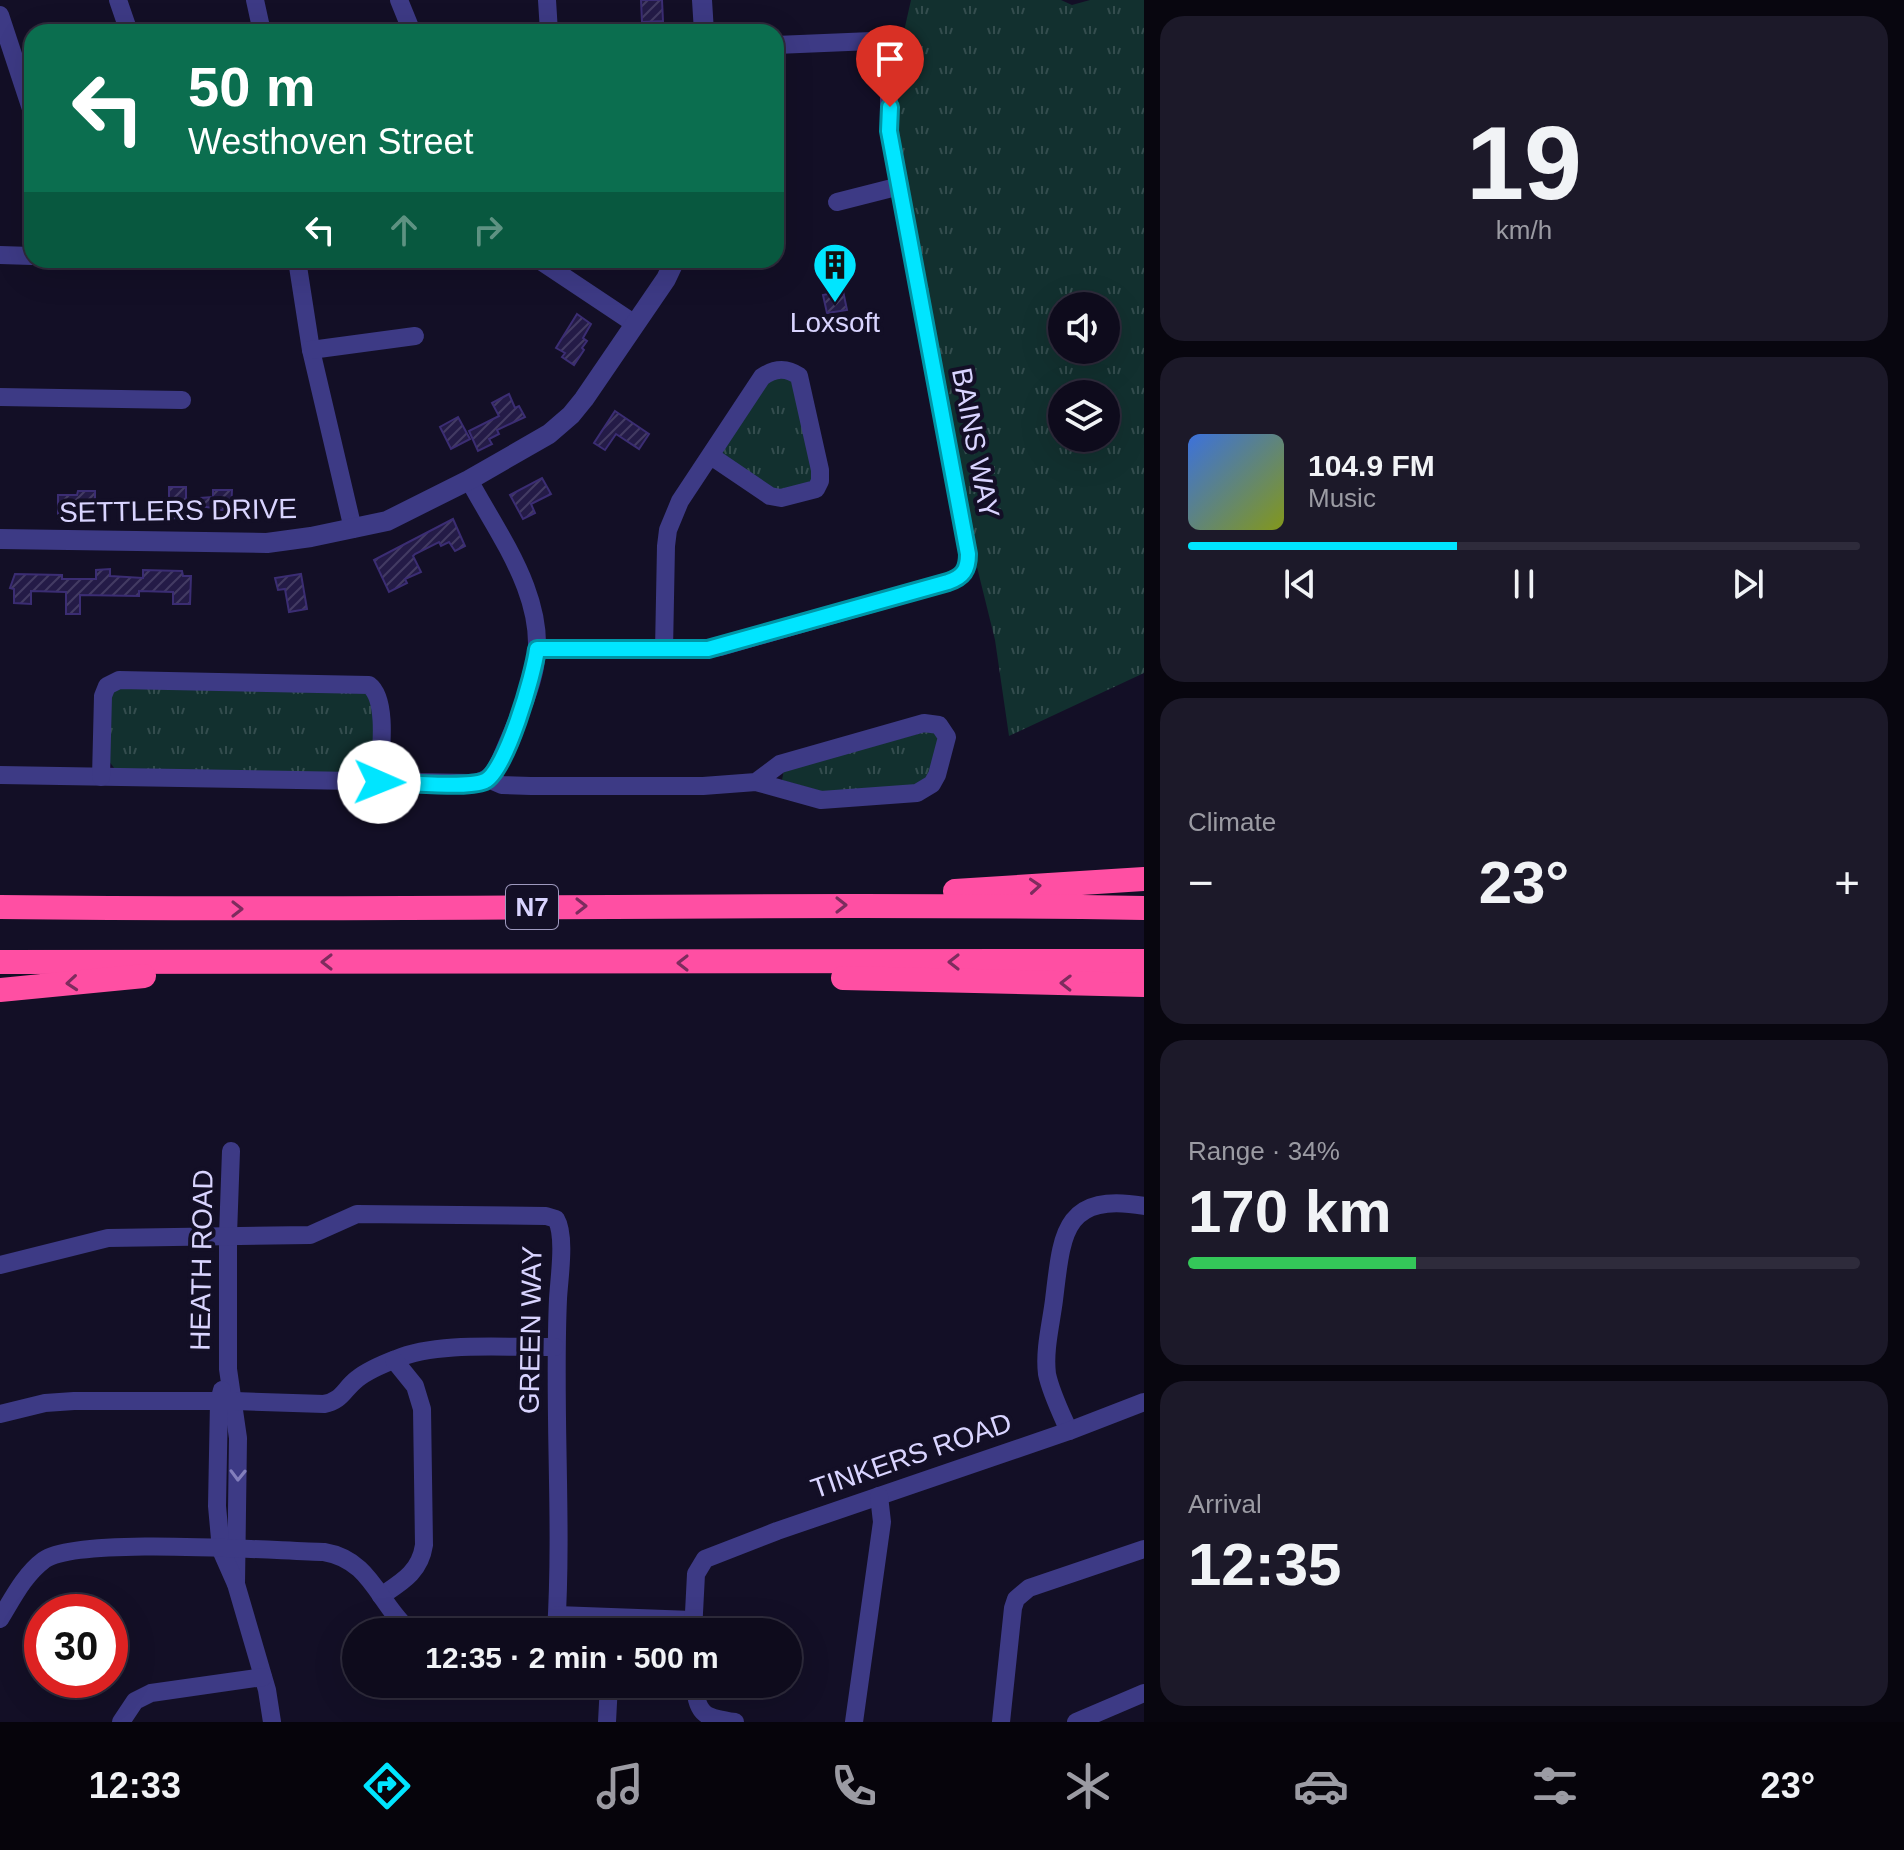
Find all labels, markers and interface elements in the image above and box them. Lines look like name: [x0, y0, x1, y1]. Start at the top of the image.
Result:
pin: [856, 25, 924, 107]
icon: arrive: [868, 37, 912, 81]
text: 50 m: [188, 55, 316, 118]
icon: left: [56, 56, 160, 160]
text: 19: [1466, 105, 1582, 221]
text: Westhoven Street: [188, 121, 474, 162]
icon: left: [298, 208, 342, 252]
icon: ahead: [382, 208, 426, 252]
icon: right: [466, 208, 510, 252]
text: km/h: [1496, 215, 1552, 245]
building icon: Loxsoft: [811, 241, 859, 304]
map controls: [1048, 292, 1120, 452]
button: sound: [1048, 292, 1120, 364]
place label: Loxsoft: [790, 307, 880, 338]
street label: BAINS WAY: [946, 365, 1005, 521]
button: layers: [1048, 380, 1120, 452]
text: 104.9 FM: [1308, 449, 1435, 482]
text: Music: [1308, 483, 1376, 513]
street label: SETTLERS DRIVE: [59, 493, 297, 528]
icon: previous: [1278, 562, 1322, 606]
icon: pause: [1502, 562, 1546, 606]
icon: next: [1726, 562, 1770, 606]
position arrow: [337, 740, 421, 824]
text: Climate: [1188, 807, 1276, 837]
text: 23°: [1479, 849, 1569, 916]
text: −: [1188, 858, 1214, 907]
text: +: [1834, 858, 1860, 907]
one-way arrow: [1029, 878, 1042, 895]
road number: N7: [506, 885, 558, 929]
one-way arrow: [835, 896, 848, 914]
one-way arrow: [575, 898, 588, 915]
one-way arrow: [231, 900, 244, 918]
one-way arrow: [320, 953, 333, 971]
one-way arrow: [947, 953, 960, 971]
one-way arrow: [676, 954, 689, 972]
one-way arrow: [65, 974, 78, 991]
one-way arrow: [1059, 975, 1072, 992]
text: Range · 34%: [1188, 1136, 1340, 1166]
street label: HEATH ROAD: [184, 1169, 219, 1351]
text: 170 km: [1188, 1178, 1392, 1245]
street label: GREEN WAY: [514, 1245, 547, 1414]
street label: TINKERS ROAD: [807, 1407, 1016, 1504]
one-way arrow: [229, 1469, 247, 1482]
text: Arrival: [1188, 1489, 1262, 1519]
text: 12:35: [1188, 1531, 1341, 1598]
speed limit sign: 30: [24, 1594, 128, 1698]
text: 12:35 · 2 min · 500 m: [425, 1641, 719, 1674]
icon: directions: [359, 1758, 415, 1814]
icon: music: [592, 1758, 648, 1814]
icon: phone: [826, 1758, 882, 1814]
icon: climate: [1060, 1758, 1116, 1814]
icon: car: [1293, 1758, 1349, 1814]
icon: filters: [1527, 1758, 1583, 1814]
text: 12:33: [89, 1765, 181, 1806]
text: 23°: [1761, 1765, 1815, 1806]

